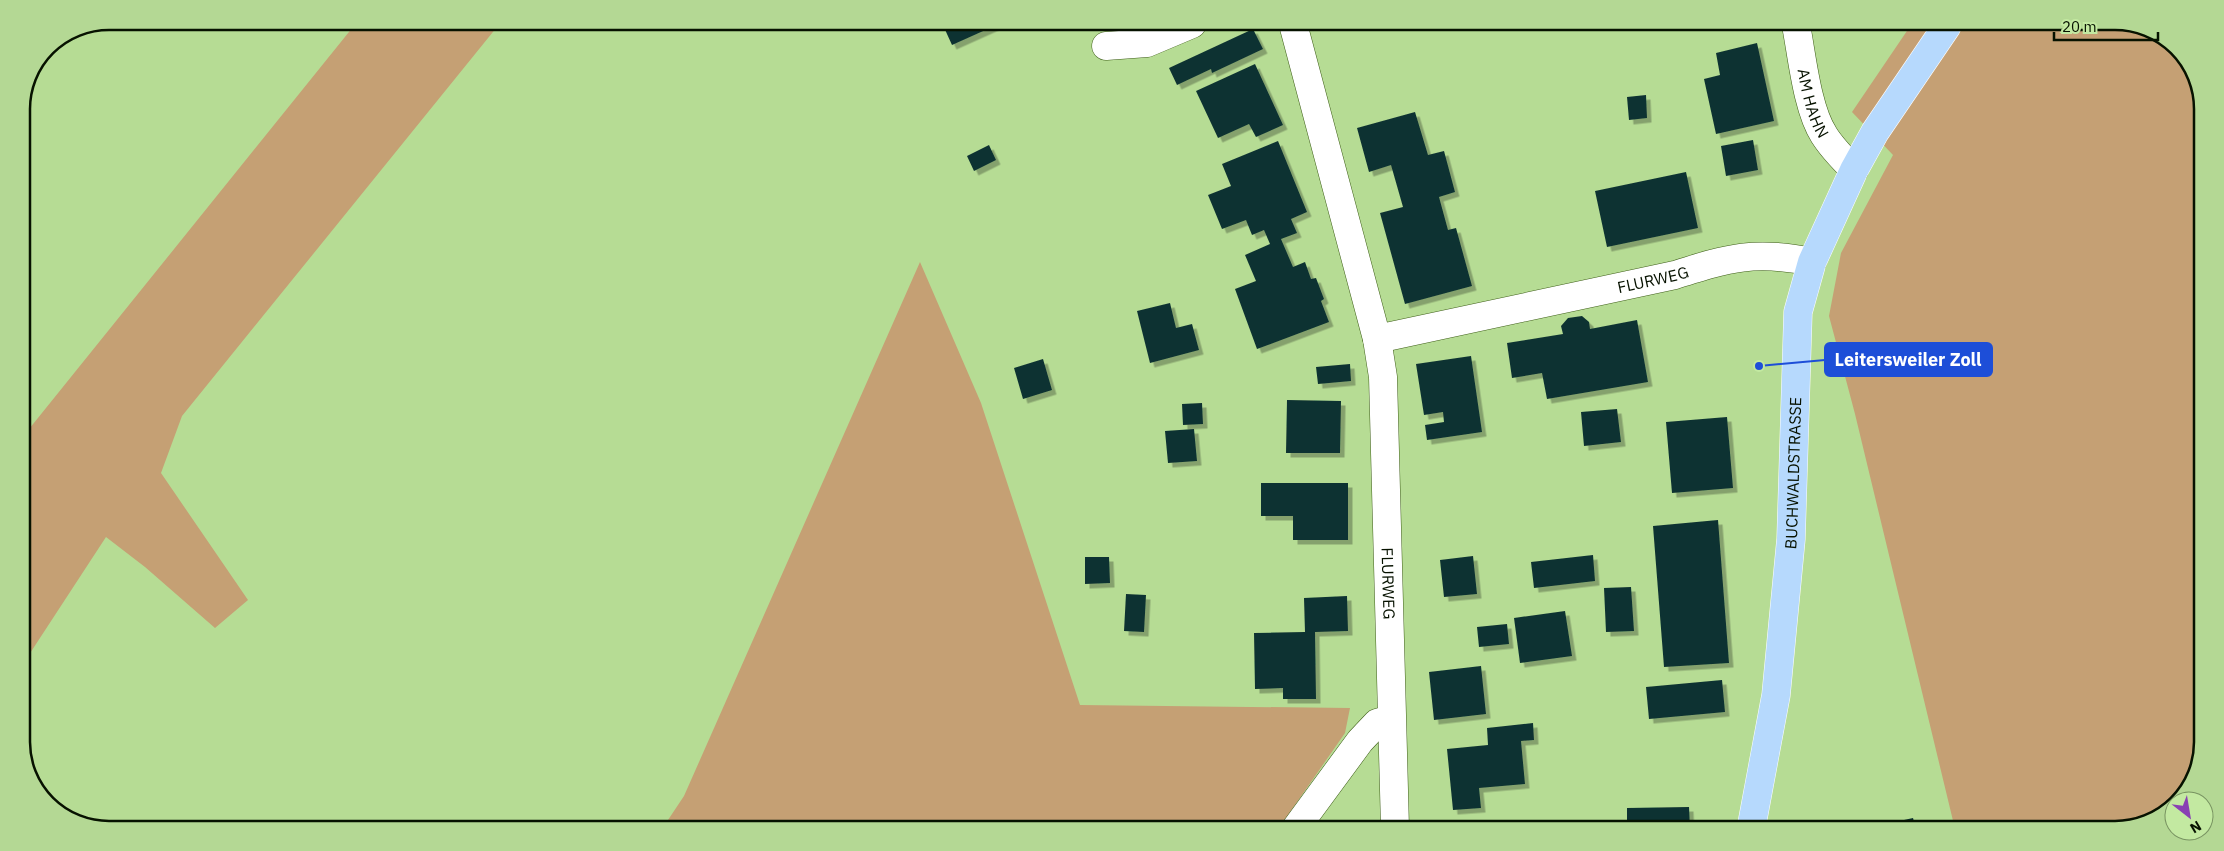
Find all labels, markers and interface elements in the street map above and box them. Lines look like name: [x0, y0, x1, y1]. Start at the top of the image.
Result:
scale bar: [2054, 10, 2158, 42]
text: 20 m: [2062, 17, 2097, 36]
street label: AM HAHN: [1794, 67, 1833, 141]
street label: FLURWEG: [1615, 261, 1691, 297]
callout: Leitersweiler Zoll: [1825, 343, 1992, 376]
text: Leitersweiler Zoll: [1835, 348, 1982, 371]
street label: BUCHWALDSTRASSE: [1780, 397, 1805, 550]
street label: FLURWEG: [1378, 547, 1399, 620]
north arrow: [2164, 791, 2214, 841]
text: N: [2187, 817, 2205, 837]

